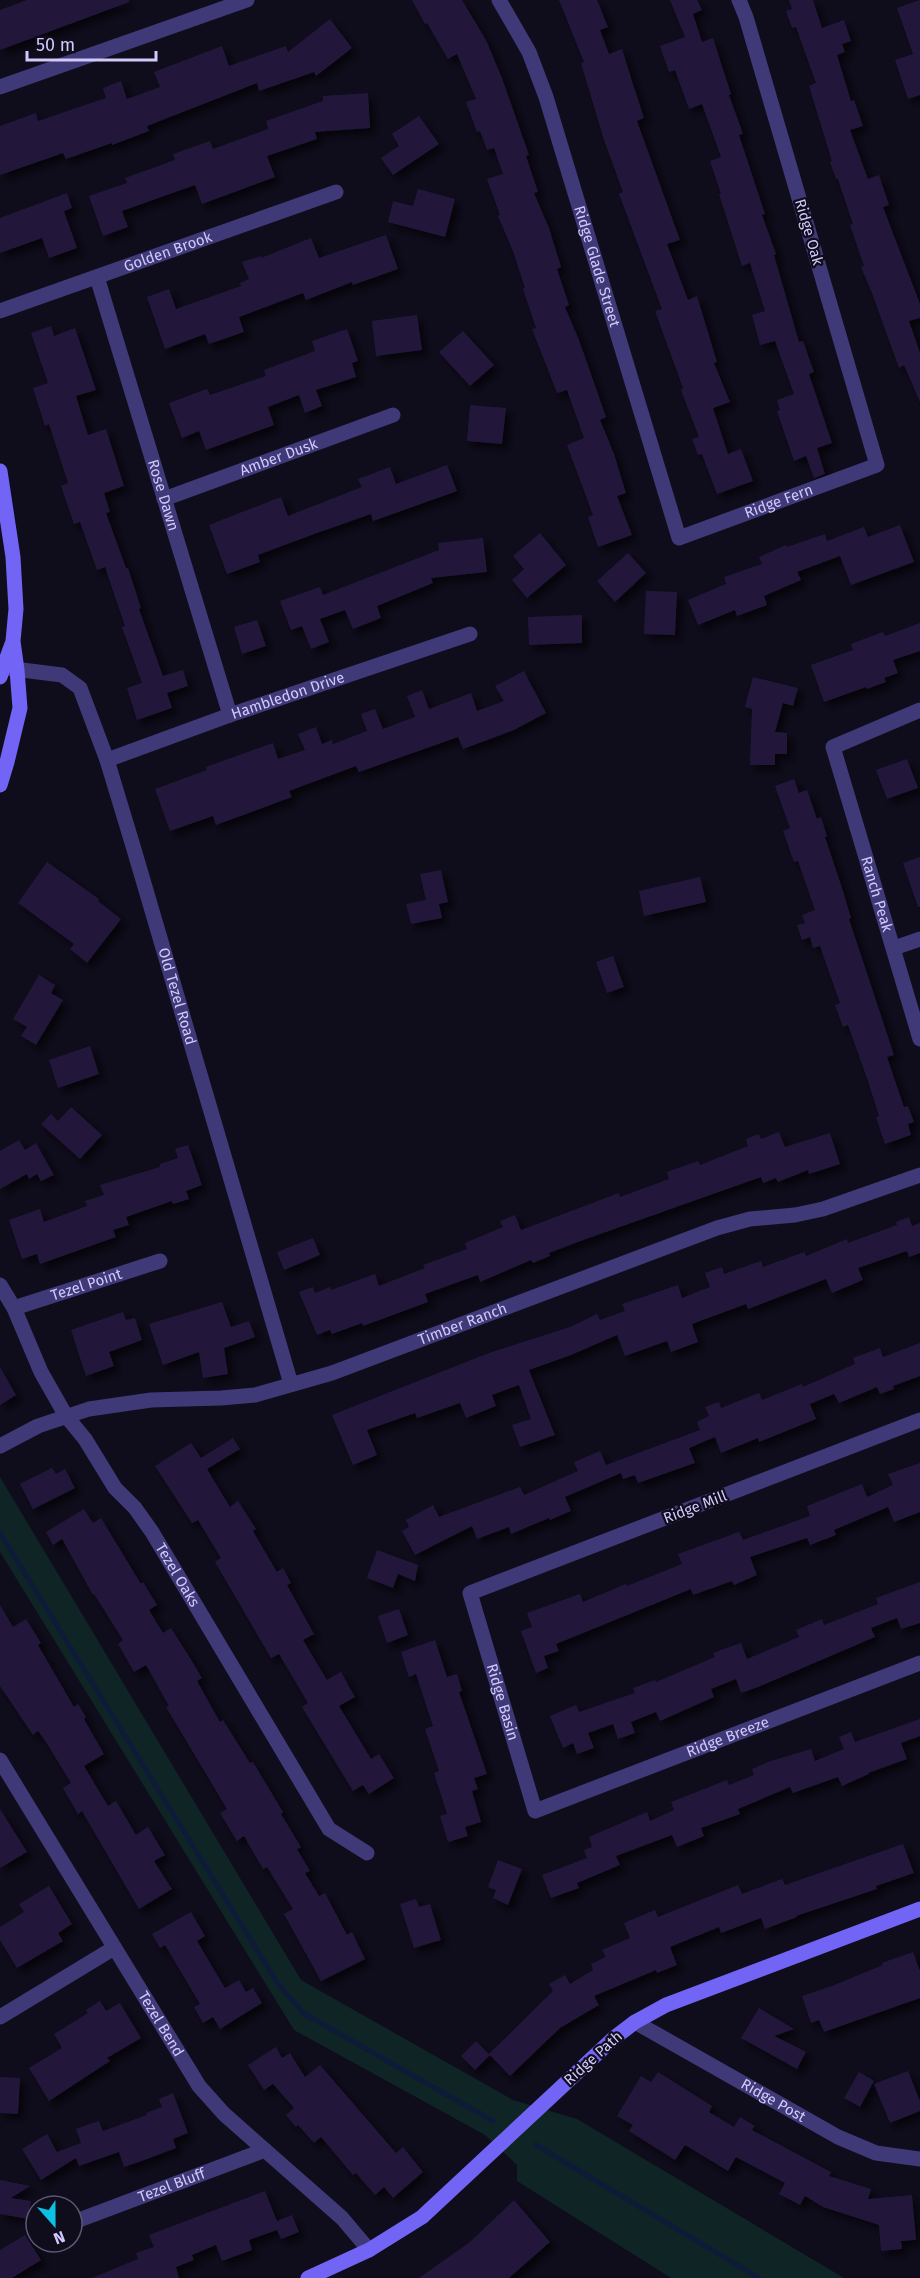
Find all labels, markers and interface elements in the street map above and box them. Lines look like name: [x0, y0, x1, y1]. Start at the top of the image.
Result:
scale bar: [27, 24, 156, 62]
text: 50 m: [36, 34, 75, 56]
street label: Ridge Oak: [791, 197, 827, 267]
street label: Ridge Glade Street: [570, 203, 624, 330]
street label: Golden Brook: [121, 228, 215, 275]
street label: Amber Dusk: [237, 434, 320, 479]
street label: Rose Dawn: [144, 457, 183, 533]
street label: Ridge Fern: [742, 480, 815, 522]
street label: Hambledon Drive: [229, 668, 347, 723]
street label: Ranch Peak: [857, 854, 897, 934]
street label: Old Tezel Road: [154, 946, 200, 1047]
street label: Tezel Point: [49, 1265, 125, 1305]
street label: Timber Ranch: [415, 1299, 509, 1349]
street label: Ridge Mill: [661, 1486, 730, 1527]
street label: Tezel Oaks: [152, 1540, 204, 1610]
street label: Ridge Basin: [483, 1662, 522, 1743]
street label: Ridge Breeze: [684, 1713, 772, 1761]
street label: Tezel Bend: [134, 1988, 188, 2060]
street label: Ridge Path: [560, 2027, 626, 2089]
street label: Ridge Post: [738, 2075, 809, 2126]
street label: Tezel Bluff: [136, 2164, 209, 2206]
north arrow: [24, 2194, 84, 2254]
text: N: [51, 2227, 68, 2248]

